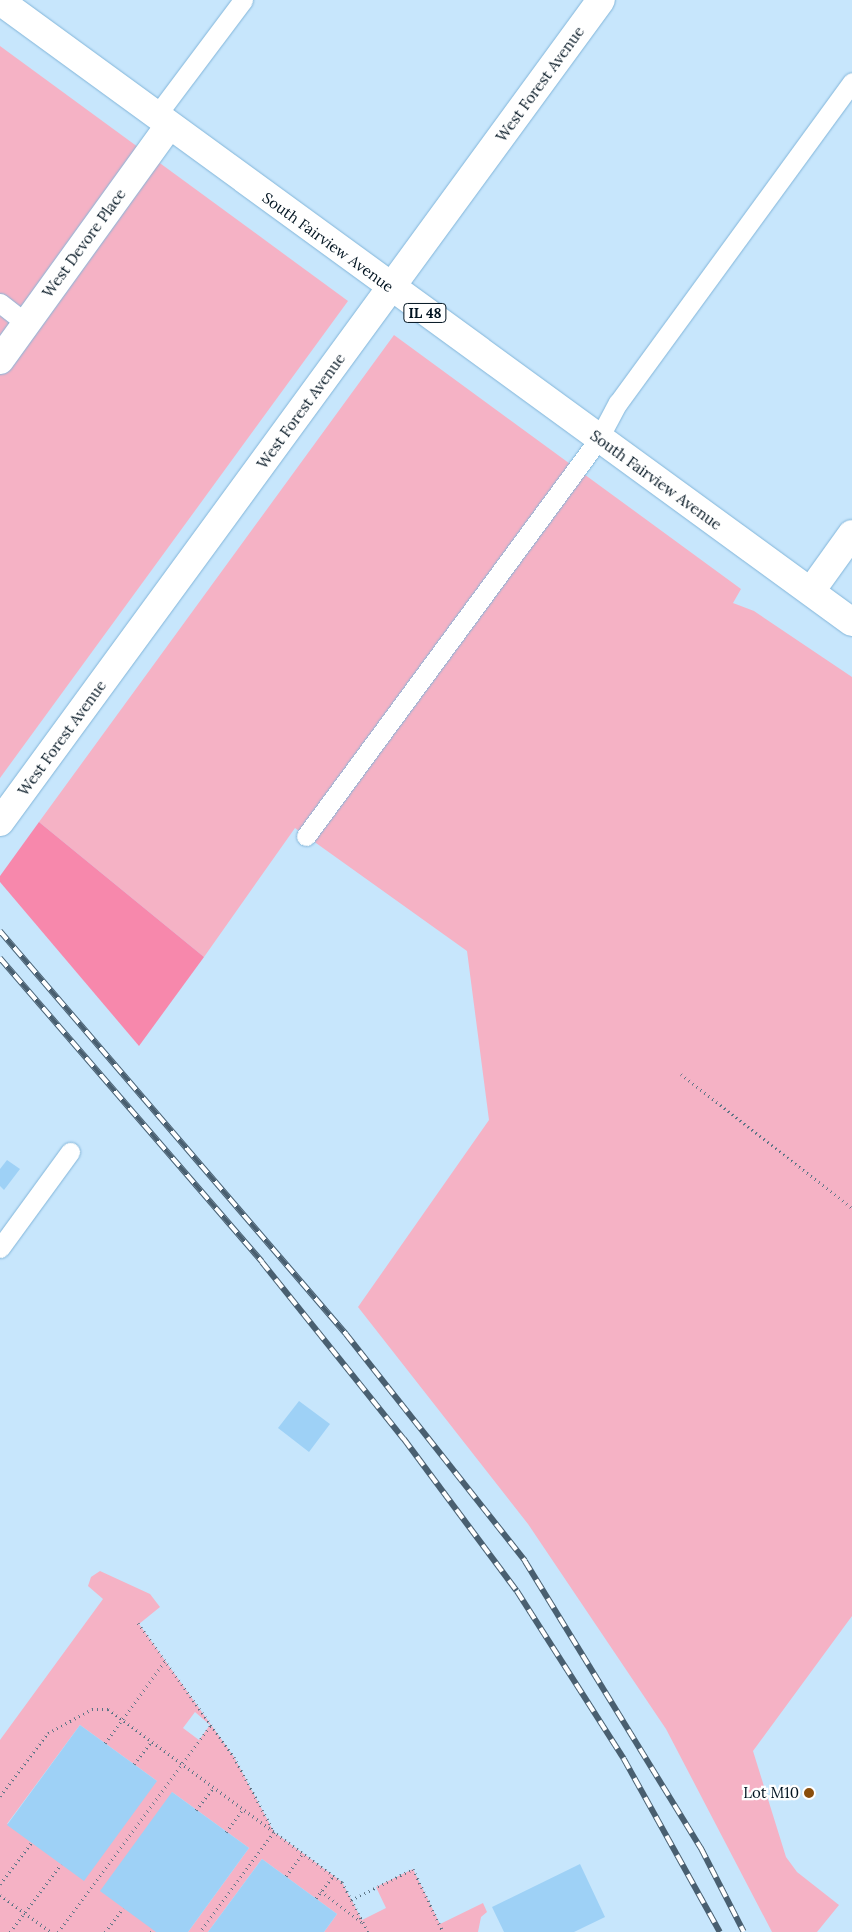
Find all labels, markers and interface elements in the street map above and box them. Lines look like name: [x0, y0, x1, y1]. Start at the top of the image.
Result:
street label: West Forest Avenue: [492, 23, 588, 145]
street label: West Devore Place: [39, 185, 129, 301]
street label: South Fairview Avenue: [259, 188, 397, 296]
road number: IL 48: [402, 302, 448, 324]
street label: West Forest Avenue: [253, 350, 349, 472]
street label: South Fairview Avenue: [587, 426, 725, 534]
street label: West Forest Avenue: [14, 677, 110, 799]
place label: Lot M10: [743, 1784, 799, 1802]
marker: Lot M10: [803, 1787, 815, 1799]

